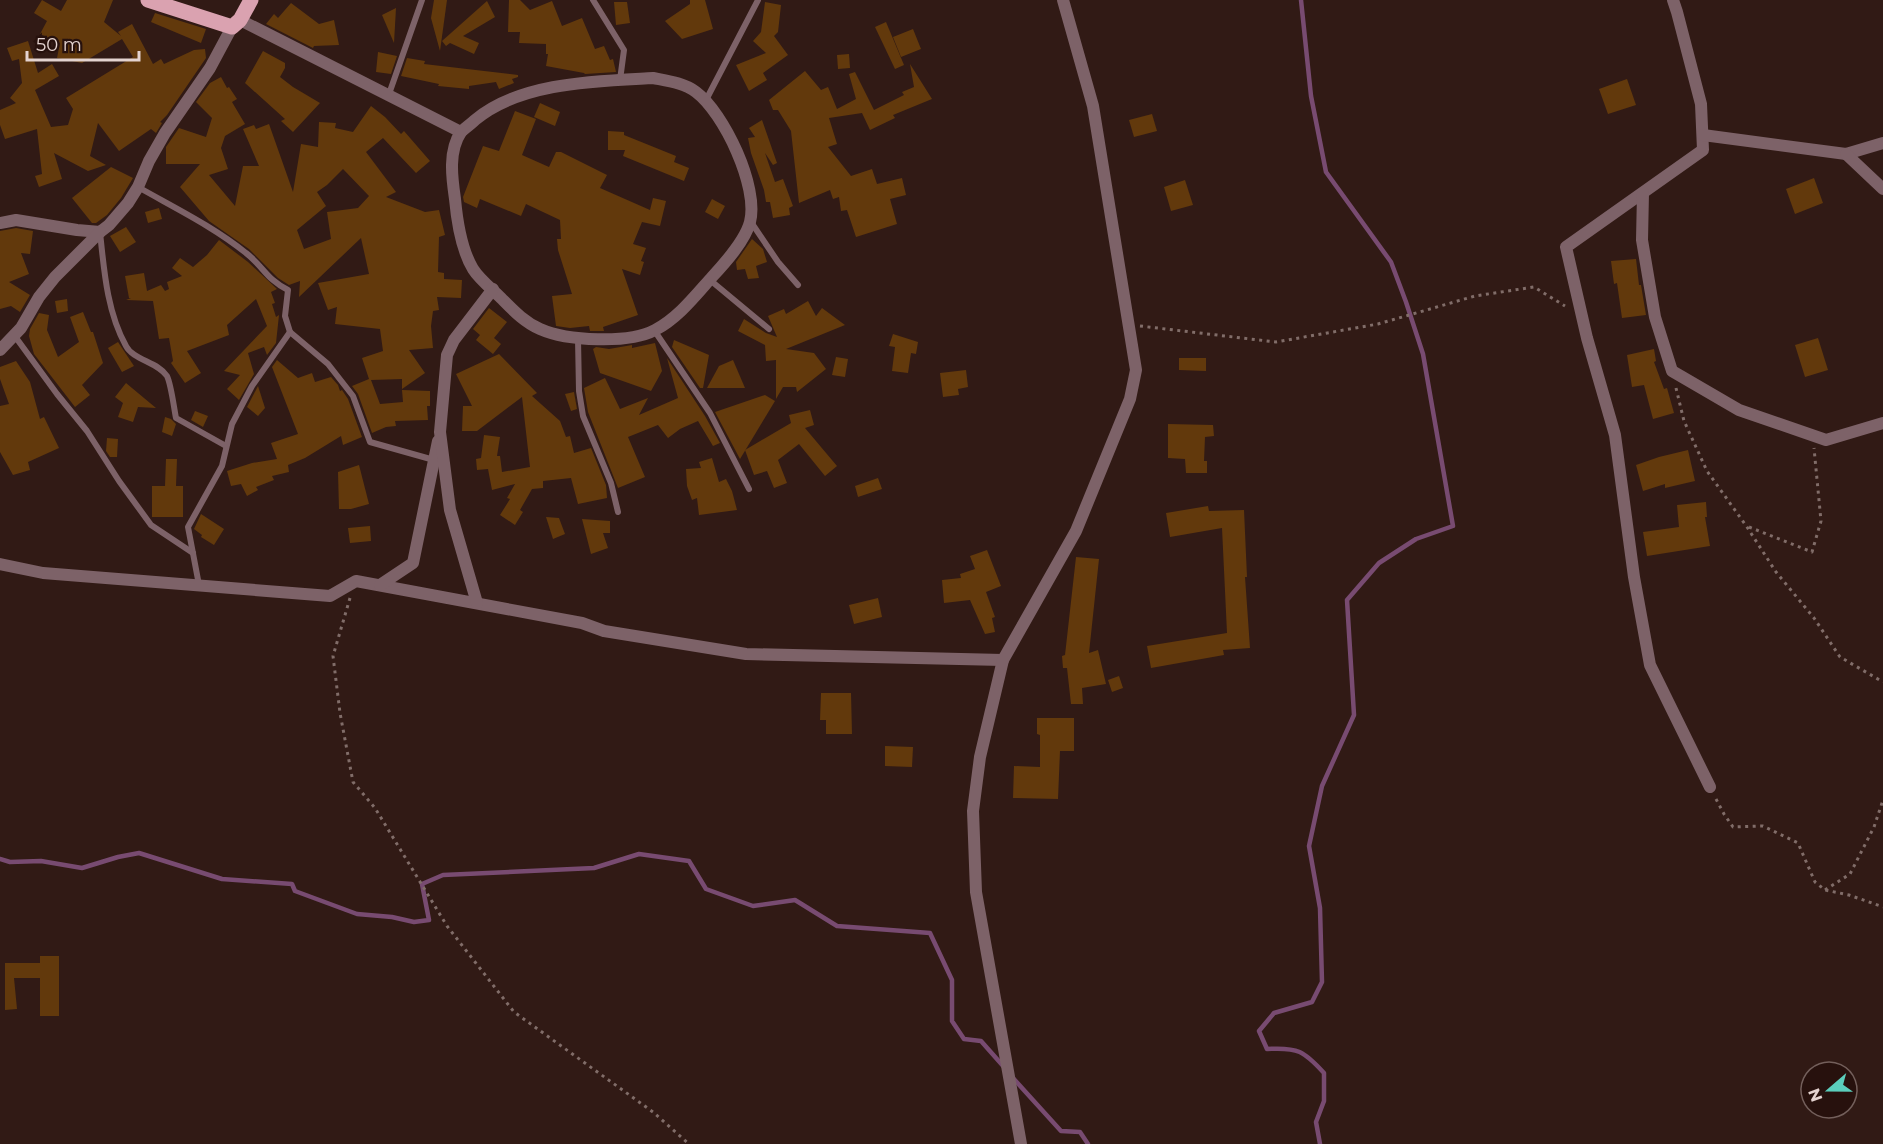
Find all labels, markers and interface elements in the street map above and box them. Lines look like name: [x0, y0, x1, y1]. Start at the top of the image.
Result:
scale bar: [27, 24, 140, 62]
text: 50 m: [36, 34, 82, 56]
north arrow: [1799, 1060, 1859, 1120]
text: N: [1804, 1086, 1827, 1104]

